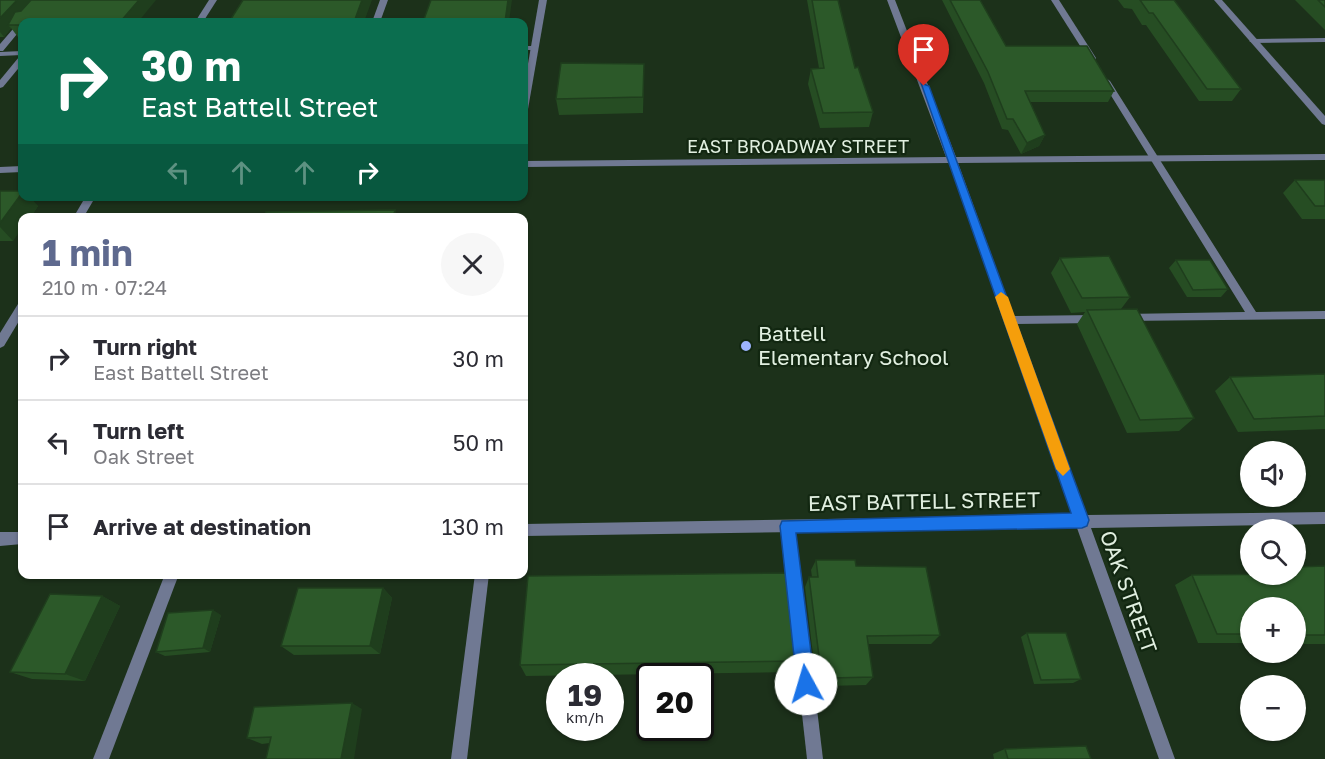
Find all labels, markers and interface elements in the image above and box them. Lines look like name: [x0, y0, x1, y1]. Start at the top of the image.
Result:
pin: [898, 24, 949, 86]
icon: arrive: [907, 33, 940, 66]
text: 30 m: [141, 40, 241, 90]
icon: right: [42, 42, 120, 120]
text: East Battell Street: [141, 91, 378, 123]
street label: EAST BROADWAY STREET: [687, 135, 909, 157]
icon: left: [162, 156, 195, 189]
icon: ahead: [225, 156, 258, 189]
icon: ahead: [288, 156, 321, 189]
icon: right: [351, 156, 384, 189]
text: 1 min: [42, 231, 133, 274]
button: close: [441, 233, 504, 296]
text: 210 m · 07:24: [42, 275, 167, 299]
place label: Battell Elementary School: [758, 320, 949, 370]
text: Turn right: [93, 333, 197, 360]
marker: Battell Elementary School: [739, 339, 753, 353]
icon: right: [42, 342, 75, 375]
text: 30 m: [453, 345, 504, 372]
text: East Battell Street: [93, 360, 269, 384]
text: Turn left: [93, 417, 184, 444]
icon: left: [42, 426, 75, 459]
text: 50 m: [453, 429, 504, 456]
map controls: [1240, 441, 1306, 741]
button: sound: [1240, 441, 1306, 507]
text: Oak Street: [93, 444, 195, 468]
street label: EAST BATTELL STREET: [808, 486, 1040, 516]
icon: arrive: [42, 510, 75, 543]
text: Arrive at destination: [93, 513, 311, 540]
text: 130 m: [442, 513, 504, 540]
button: search: [1240, 519, 1306, 585]
street label: OAK STREET: [1095, 527, 1163, 656]
button: +: [1240, 597, 1306, 663]
position arrow: [774, 652, 838, 716]
speed limit sign: 20: [636, 663, 714, 741]
button: −: [1240, 675, 1306, 741]
text: 19: [568, 677, 602, 713]
text: km/h: [566, 708, 604, 726]

